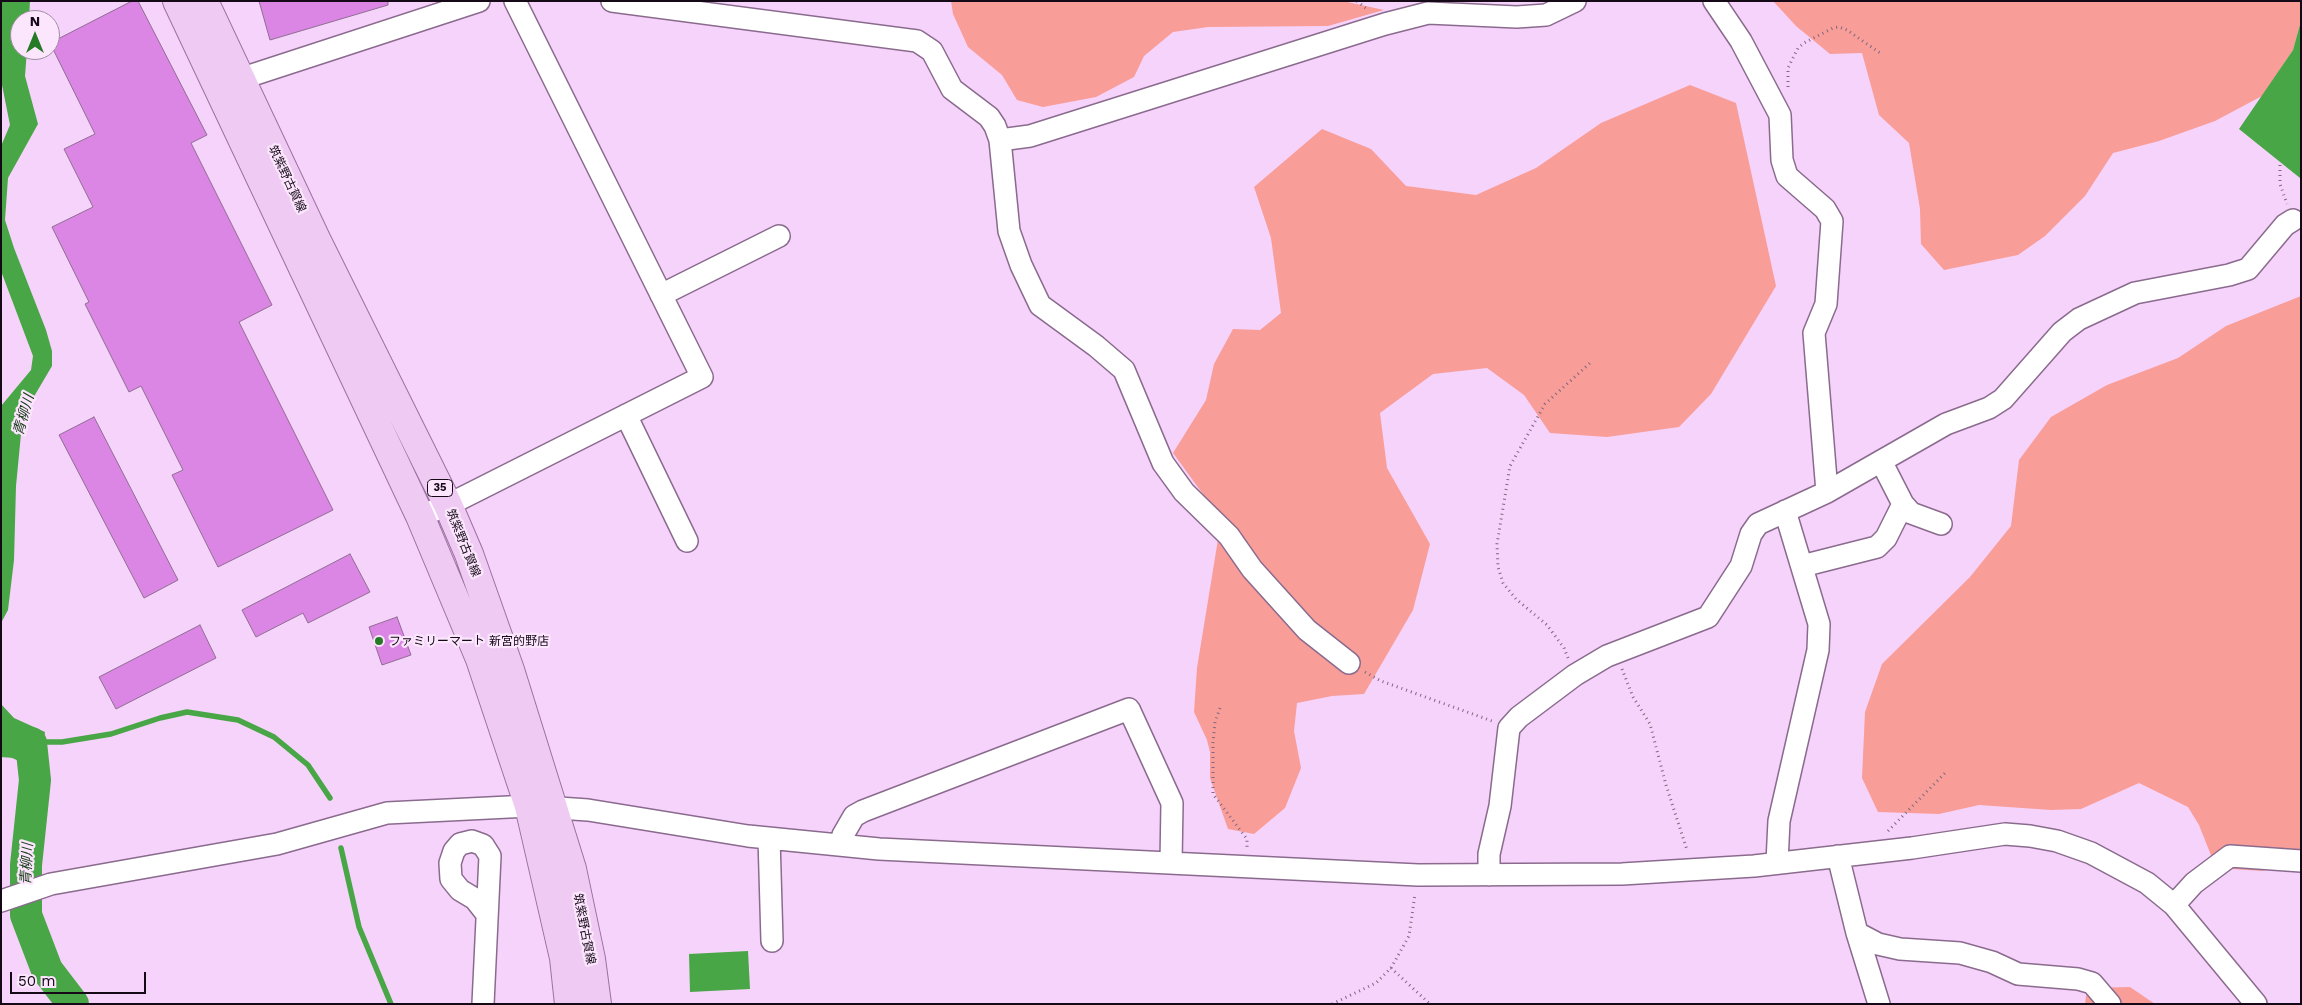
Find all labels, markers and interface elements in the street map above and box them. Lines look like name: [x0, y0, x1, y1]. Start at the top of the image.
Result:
north arrow: [10, 10, 60, 60]
text: N: [30, 13, 40, 29]
street label: 筑紫野古賀線: [265, 143, 309, 215]
water label: 青柳川: [10, 392, 38, 438]
road number: 35: [428, 479, 452, 496]
street label: 筑紫野古賀線: [443, 507, 483, 579]
place label: ファミリーマート 新宮的野店: [389, 634, 549, 648]
marker: ファミリーマート 新宮的野店: [373, 635, 385, 647]
water label: 青柳川: [18, 843, 36, 885]
street label: 筑紫野古賀線: [570, 892, 598, 966]
scale bar: [12, 962, 149, 994]
text: 50 m: [18, 972, 55, 990]

